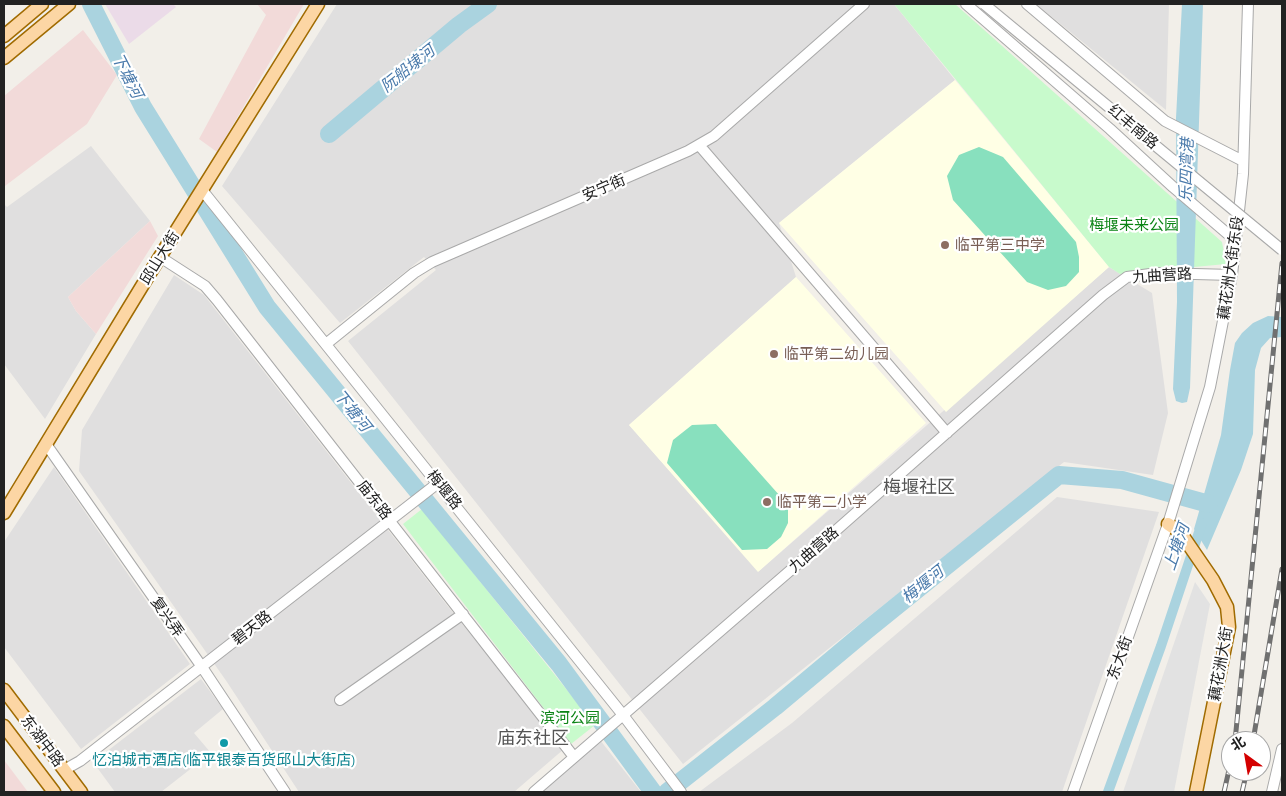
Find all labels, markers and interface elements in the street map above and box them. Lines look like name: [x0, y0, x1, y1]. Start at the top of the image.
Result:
water label: 阮船埭河: [377, 41, 439, 97]
water label: 下塘河: [108, 50, 146, 102]
street label: 红丰南路: [1104, 101, 1162, 153]
water label: 乐四湾港: [1176, 138, 1198, 202]
street label: 安宁街: [580, 171, 628, 205]
street label: 藕花洲大街东段: [1215, 215, 1247, 321]
park label: 梅堰未来公园: [1089, 216, 1179, 234]
street label: 邱山大街: [136, 228, 184, 288]
place label: 临平第三中学: [955, 236, 1045, 254]
marker: 临平第三中学: [939, 239, 951, 251]
street label: 九曲营路: [1131, 265, 1193, 287]
place label: 临平第二幼儿园: [784, 345, 889, 363]
marker: 临平第二幼儿园: [768, 348, 780, 360]
water label: 下塘河: [329, 386, 375, 436]
street label: 梅堰路: [423, 467, 465, 513]
street label: 庙东路: [353, 477, 395, 523]
district label: 梅堰社区: [883, 477, 955, 499]
place label: 临平第二小学: [777, 493, 867, 511]
marker: 临平第二小学: [761, 496, 773, 508]
water label: 上塘河: [1160, 521, 1194, 573]
street label: 九曲营路: [785, 524, 843, 576]
water label: 梅堰河: [898, 562, 948, 608]
street label: 复兴弄: [147, 593, 187, 641]
street label: 碧天路: [229, 607, 275, 649]
street label: 藕花洲大街: [1206, 626, 1236, 702]
street label: 东大街: [1104, 634, 1136, 682]
park label: 滨河公园: [540, 709, 600, 727]
street label: 东湖中路: [17, 712, 67, 770]
district label: 庙东社区: [497, 728, 569, 750]
north arrow: [1221, 731, 1271, 781]
text: 北: [1229, 734, 1248, 754]
marker: 忆泊城市酒店(临平银泰百货邱山大街店): [218, 737, 230, 749]
place label: 忆泊城市酒店(临平银泰百货邱山大街店): [92, 751, 356, 769]

